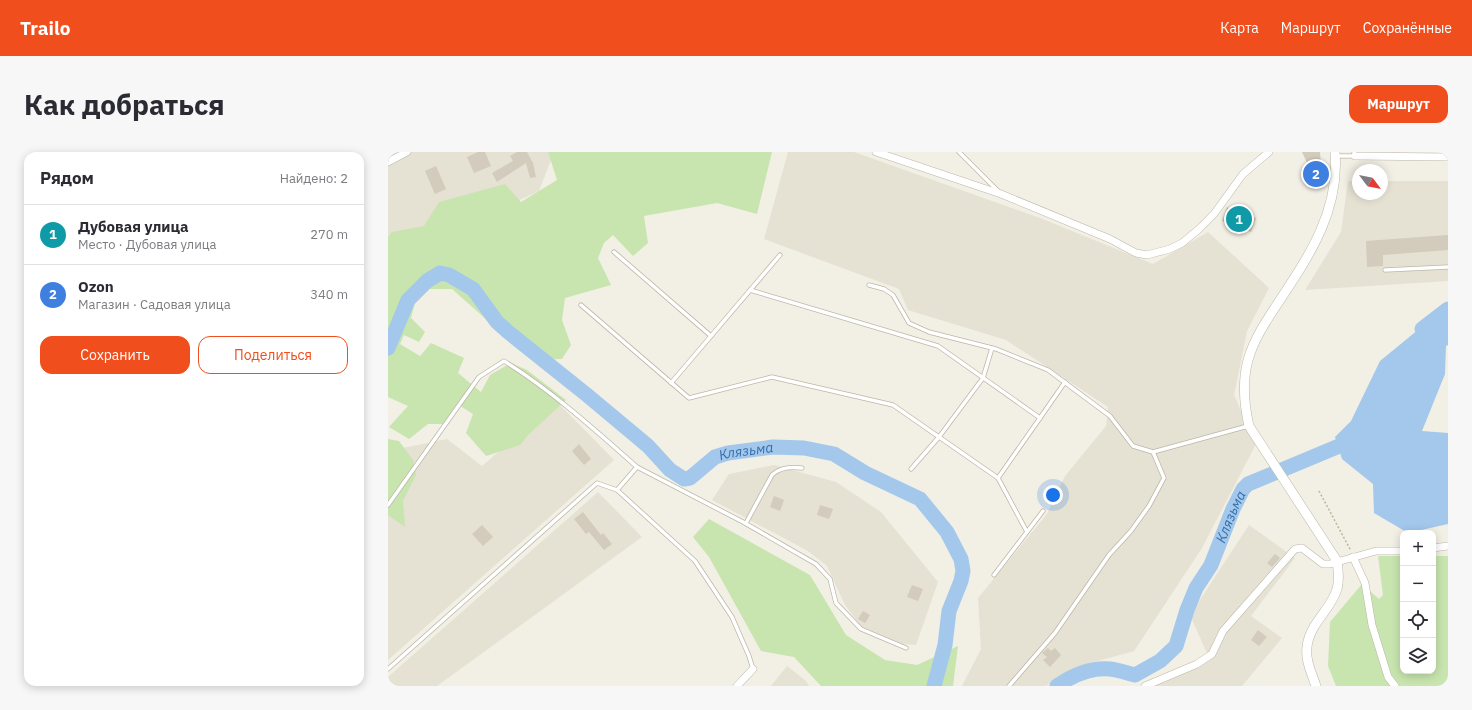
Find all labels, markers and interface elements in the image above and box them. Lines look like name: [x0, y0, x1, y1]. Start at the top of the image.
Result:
text: Trailo: [20, 16, 70, 40]
text: Карта: [1220, 19, 1259, 37]
text: Маршрут: [1281, 19, 1341, 37]
text: Сохранённые: [1363, 19, 1452, 37]
button: Маршрут: [1349, 85, 1448, 123]
text: Как добраться: [24, 86, 225, 123]
pin: 2: [1303, 159, 1329, 189]
north arrow: [1352, 164, 1388, 200]
text: Рядом: [40, 167, 94, 189]
text: Найдено: 2: [280, 170, 348, 187]
pin: 1: [1226, 204, 1252, 234]
text: Дубовая улица: [78, 217, 189, 236]
text: 1: [49, 226, 57, 243]
text: 270 m: [310, 226, 348, 243]
text: Место · Дубовая улица: [78, 236, 217, 253]
text: Ozon: [78, 277, 114, 296]
text: 2: [49, 286, 57, 303]
text: 340 m: [310, 286, 348, 303]
text: Магазин · Садовая улица: [78, 296, 231, 313]
button: Сохранить: [40, 336, 190, 374]
button: Поделиться: [198, 336, 348, 374]
water label: Клязьма: [716, 438, 774, 464]
your location: [1043, 485, 1063, 505]
water label: Клязьма: [1212, 488, 1250, 546]
map controls: [1400, 530, 1436, 674]
button: +: [1400, 530, 1436, 566]
button: −: [1400, 566, 1436, 602]
button: locate: [1400, 602, 1436, 638]
button: layers: [1400, 638, 1436, 674]

